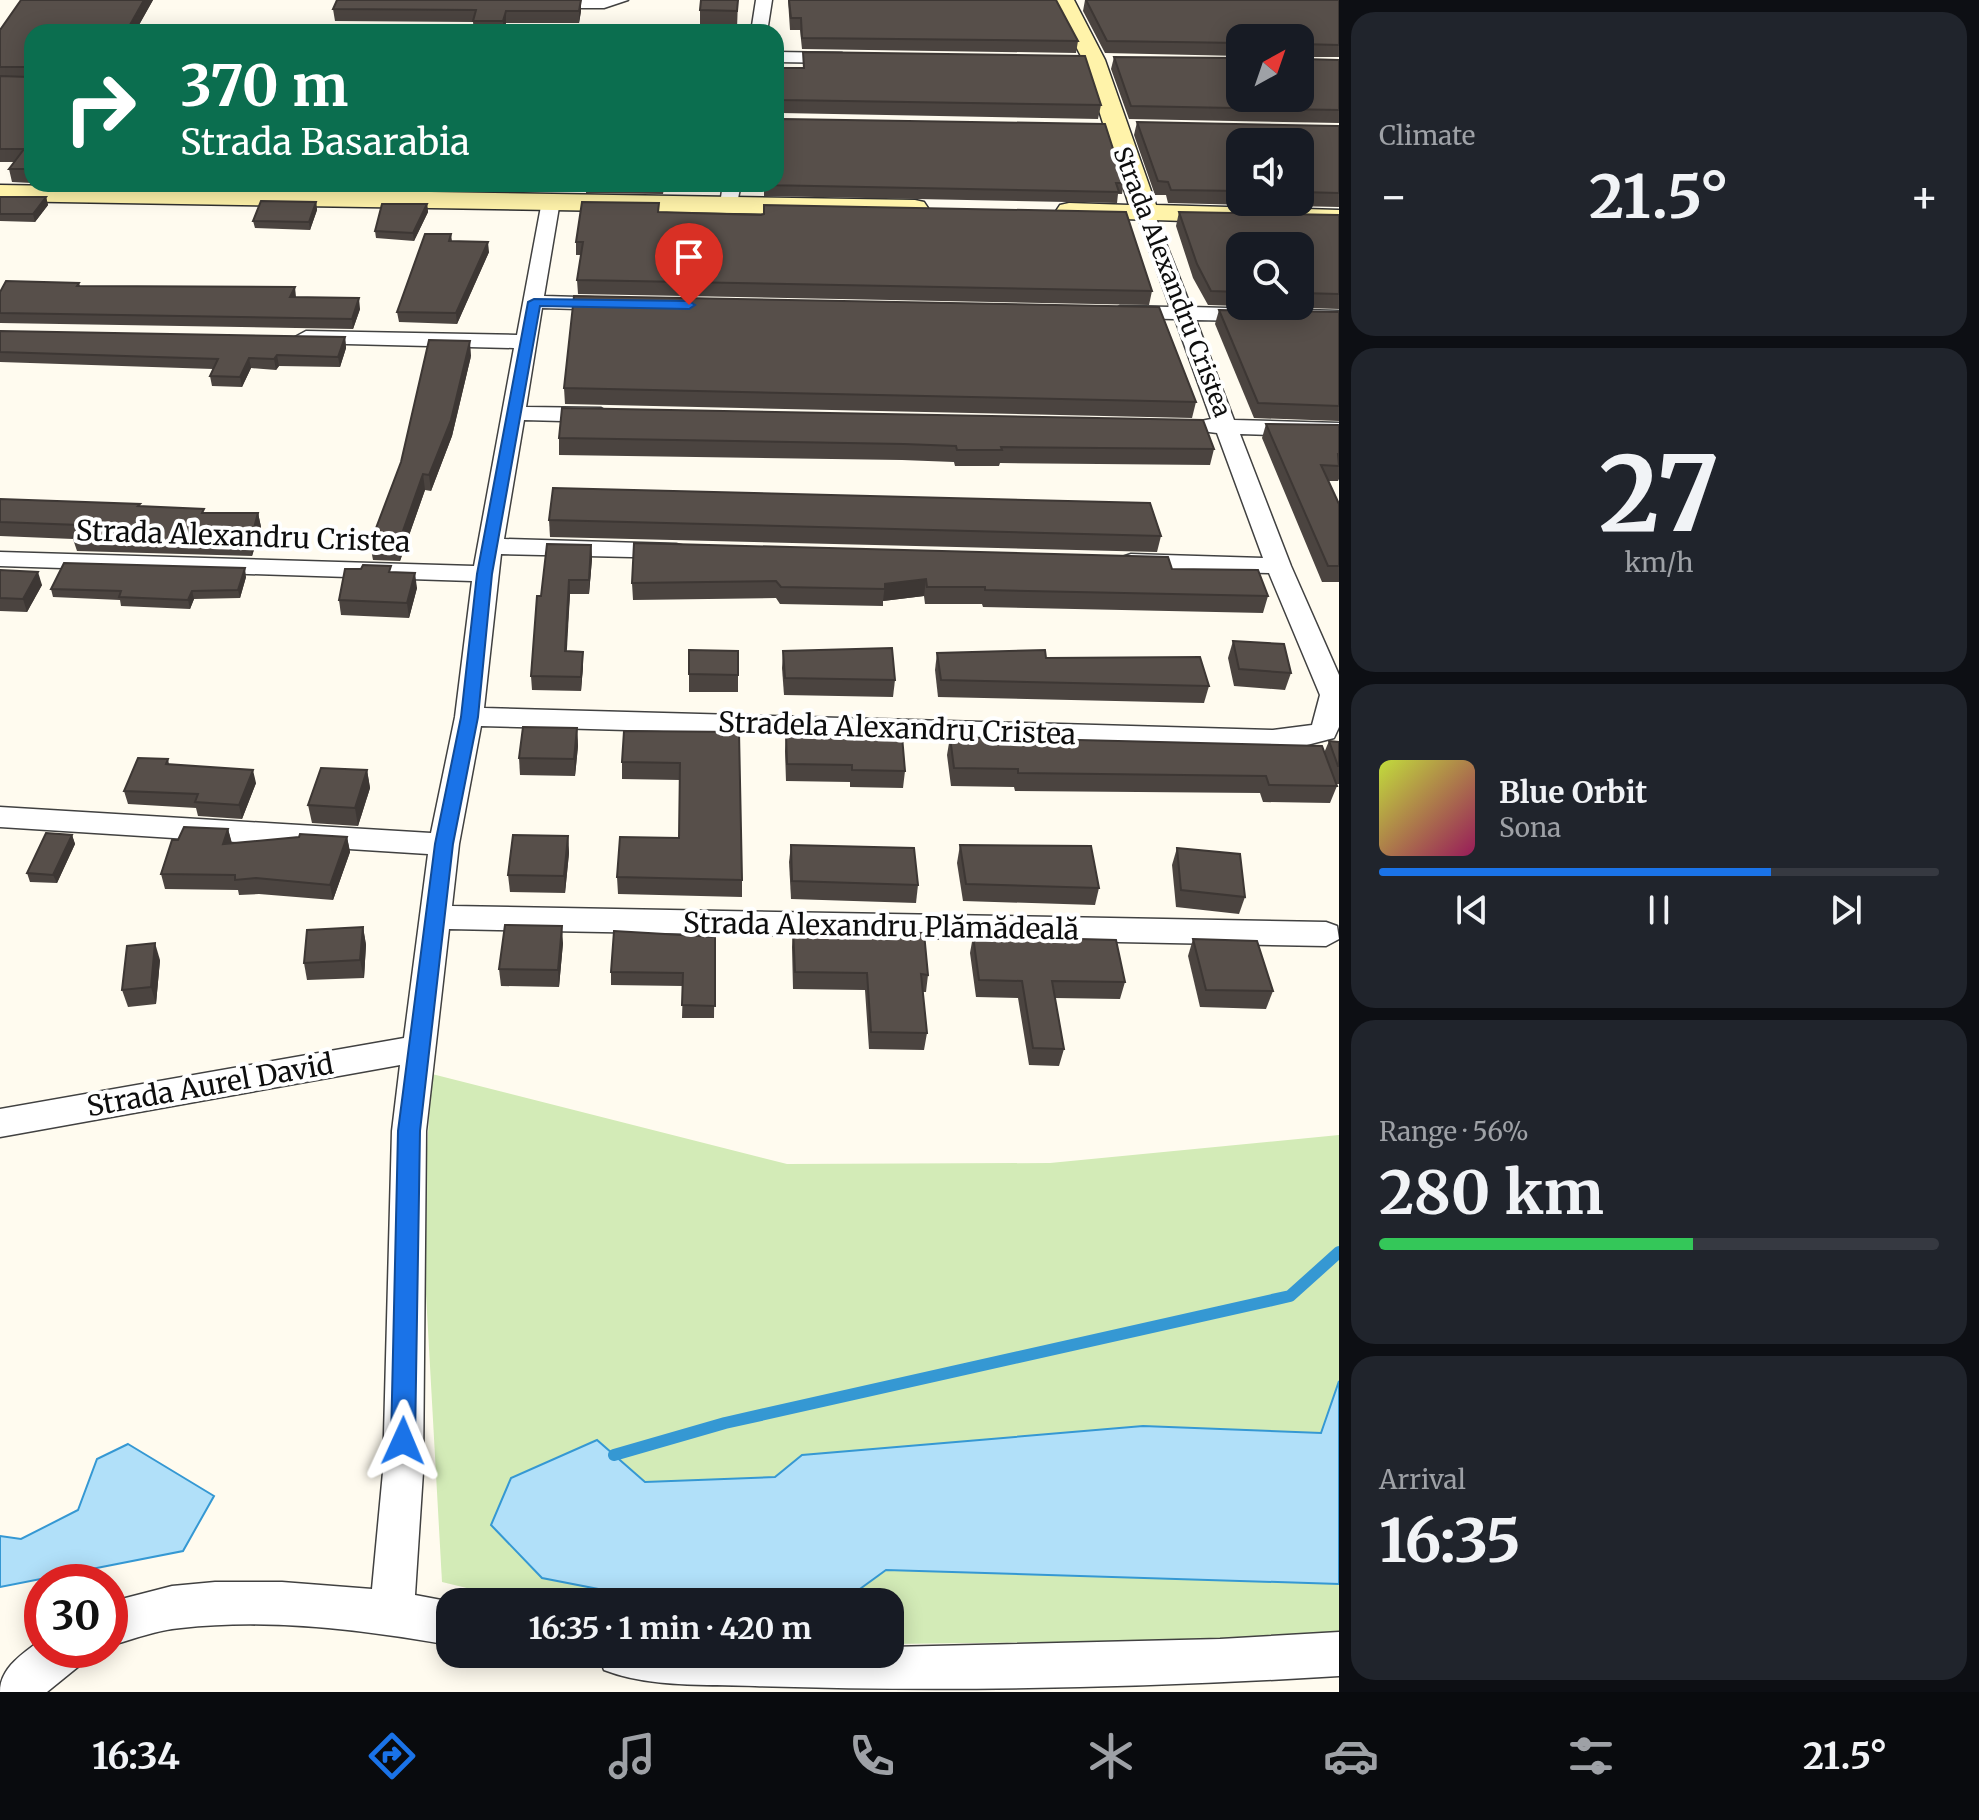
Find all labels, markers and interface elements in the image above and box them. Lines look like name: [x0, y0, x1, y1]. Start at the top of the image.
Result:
north arrow: [1226, 24, 1314, 112]
map controls: [1226, 24, 1314, 320]
text: 370 m: [180, 51, 348, 121]
icon: right: [48, 56, 152, 160]
text: Climate: [1379, 119, 1475, 152]
text: Strada Basarabia: [180, 120, 470, 165]
button: sound: [1226, 128, 1314, 216]
street label: Strada Alexandru Cristea: [1107, 142, 1238, 421]
text: 21.5°: [1589, 159, 1729, 234]
text: −: [1379, 169, 1408, 224]
text: +: [1910, 169, 1939, 224]
pin: [655, 223, 723, 305]
button: search: [1226, 232, 1314, 320]
icon: arrive: [667, 235, 711, 279]
text: 27: [1599, 429, 1719, 559]
street label: Strada Alexandru Cristea: [75, 512, 411, 560]
text: km/h: [1625, 546, 1693, 579]
street label: Stradela Alexandru Cristea: [718, 704, 1076, 752]
text: Blue Orbit: [1499, 773, 1647, 811]
text: Sona: [1499, 811, 1561, 844]
icon: previous: [1450, 888, 1494, 932]
icon: pause: [1637, 888, 1681, 932]
icon: next: [1824, 888, 1868, 932]
street label: Strada Alexandru Plămădeală: [683, 905, 1079, 947]
street label: Strada Aurel David: [84, 1046, 336, 1124]
text: Range · 56%: [1379, 1115, 1529, 1148]
text: 280 km: [1379, 1155, 1604, 1230]
position arrow: [361, 1399, 445, 1483]
text: Arrival: [1379, 1463, 1466, 1496]
text: 16:35: [1379, 1503, 1521, 1578]
speed limit sign: 30: [24, 1564, 128, 1668]
text: 16:35 · 1 min · 420 m: [528, 1609, 812, 1647]
icon: directions: [364, 1728, 420, 1784]
icon: music: [604, 1728, 660, 1784]
icon: phone: [844, 1728, 900, 1784]
icon: climate: [1083, 1728, 1139, 1784]
icon: car: [1323, 1728, 1379, 1784]
icon: filters: [1563, 1728, 1619, 1784]
text: 16:34: [92, 1734, 180, 1779]
text: 21.5°: [1803, 1734, 1887, 1779]

